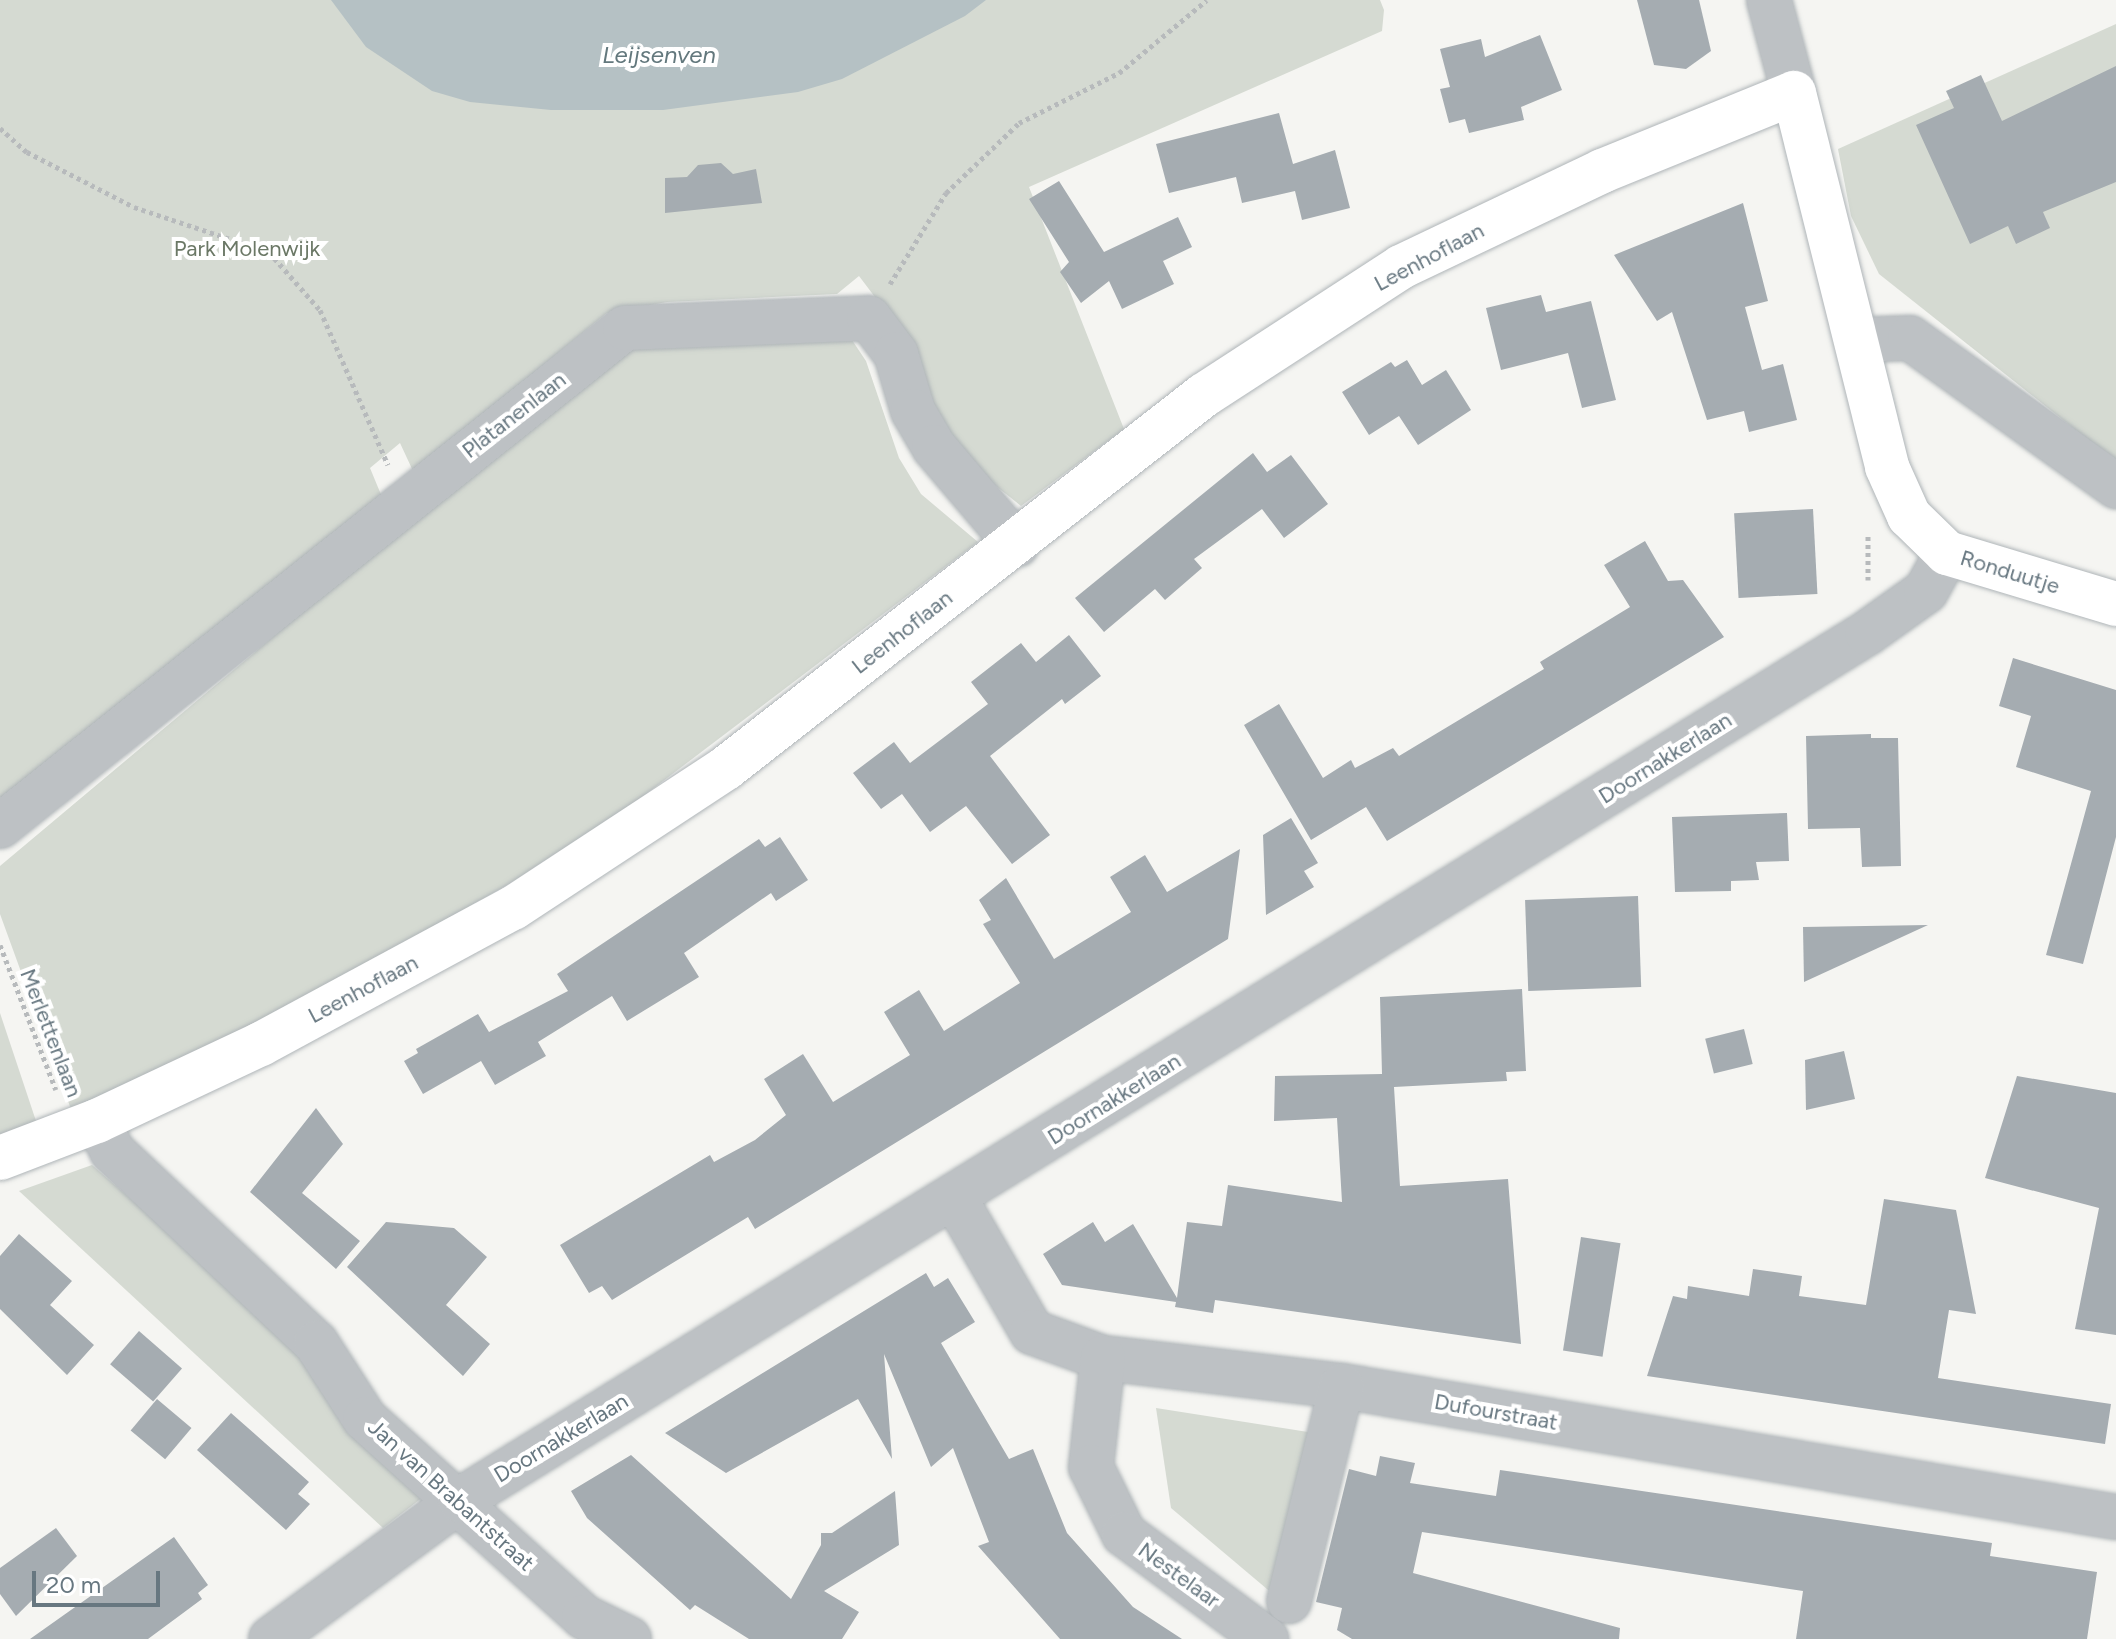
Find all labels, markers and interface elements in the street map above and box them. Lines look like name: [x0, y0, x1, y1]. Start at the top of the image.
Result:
water label: Leijsenven: [602, 41, 716, 69]
street label: Leenhoflaan: [1370, 217, 1488, 297]
park label: Park Molenwijk: [174, 236, 320, 262]
street label: Platanenlaan: [457, 366, 571, 464]
street label: Ronduutje: [1957, 544, 2063, 600]
street label: Leenhoflaan: [846, 585, 958, 679]
street label: Doornakkerlaan: [1594, 707, 1736, 809]
street label: Leenhoflaan: [304, 949, 422, 1029]
street label: Merlettenlaan: [14, 965, 88, 1101]
street label: Doornakkerlaan: [1043, 1048, 1185, 1150]
street label: Doornakkerlaan: [489, 1388, 633, 1488]
street label: Dufourstraat: [1432, 1388, 1560, 1436]
street label: Jan van Brabantstraat: [363, 1414, 539, 1576]
street label: Nestelaar: [1133, 1537, 1225, 1613]
scale bar: [36, 1555, 164, 1605]
text: 20 m: [46, 1570, 101, 1599]

